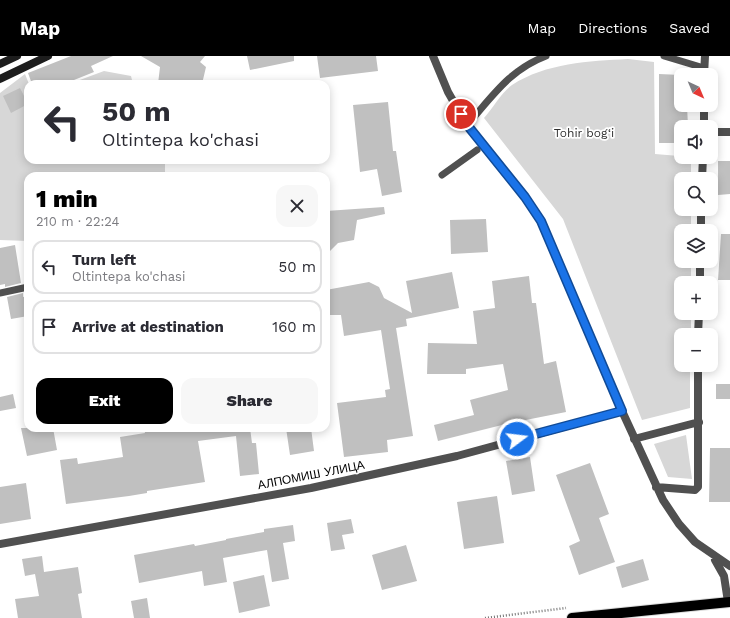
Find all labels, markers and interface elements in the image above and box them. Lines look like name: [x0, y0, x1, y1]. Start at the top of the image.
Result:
text: Map: [20, 17, 60, 40]
text: Map: [528, 20, 556, 36]
text: Directions: [578, 20, 647, 36]
text: Saved: [669, 20, 710, 36]
north arrow: [674, 68, 718, 112]
map controls: [674, 68, 718, 372]
text: 50 m: [102, 95, 171, 128]
icon: left: [36, 96, 88, 148]
pin: [444, 97, 478, 131]
icon: arrive: [450, 103, 472, 125]
button: sound: [674, 120, 718, 164]
park label: Tohir bog‘i: [554, 126, 614, 140]
text: Oltintepa ko'chasi: [102, 129, 259, 150]
button: search: [674, 172, 718, 216]
text: 1 min: [36, 185, 98, 213]
button: close: [276, 185, 318, 227]
text: 210 m · 22:24: [36, 214, 120, 229]
button: layers: [674, 224, 718, 268]
text: Turn left: [72, 251, 136, 269]
icon: left: [38, 256, 60, 278]
text: 50 m: [279, 258, 316, 276]
text: Oltintepa ko'chasi: [72, 269, 185, 284]
button: +: [674, 276, 718, 320]
icon: arrive: [38, 316, 60, 338]
text: Arrive at destination: [72, 318, 224, 336]
text: 160 m: [272, 318, 316, 336]
button: −: [674, 328, 718, 372]
button: Exit: [36, 378, 173, 424]
button: Share: [181, 378, 318, 424]
position arrow: [496, 418, 538, 460]
street label: АЛПОМИШ УЛИЦА: [256, 458, 366, 492]

